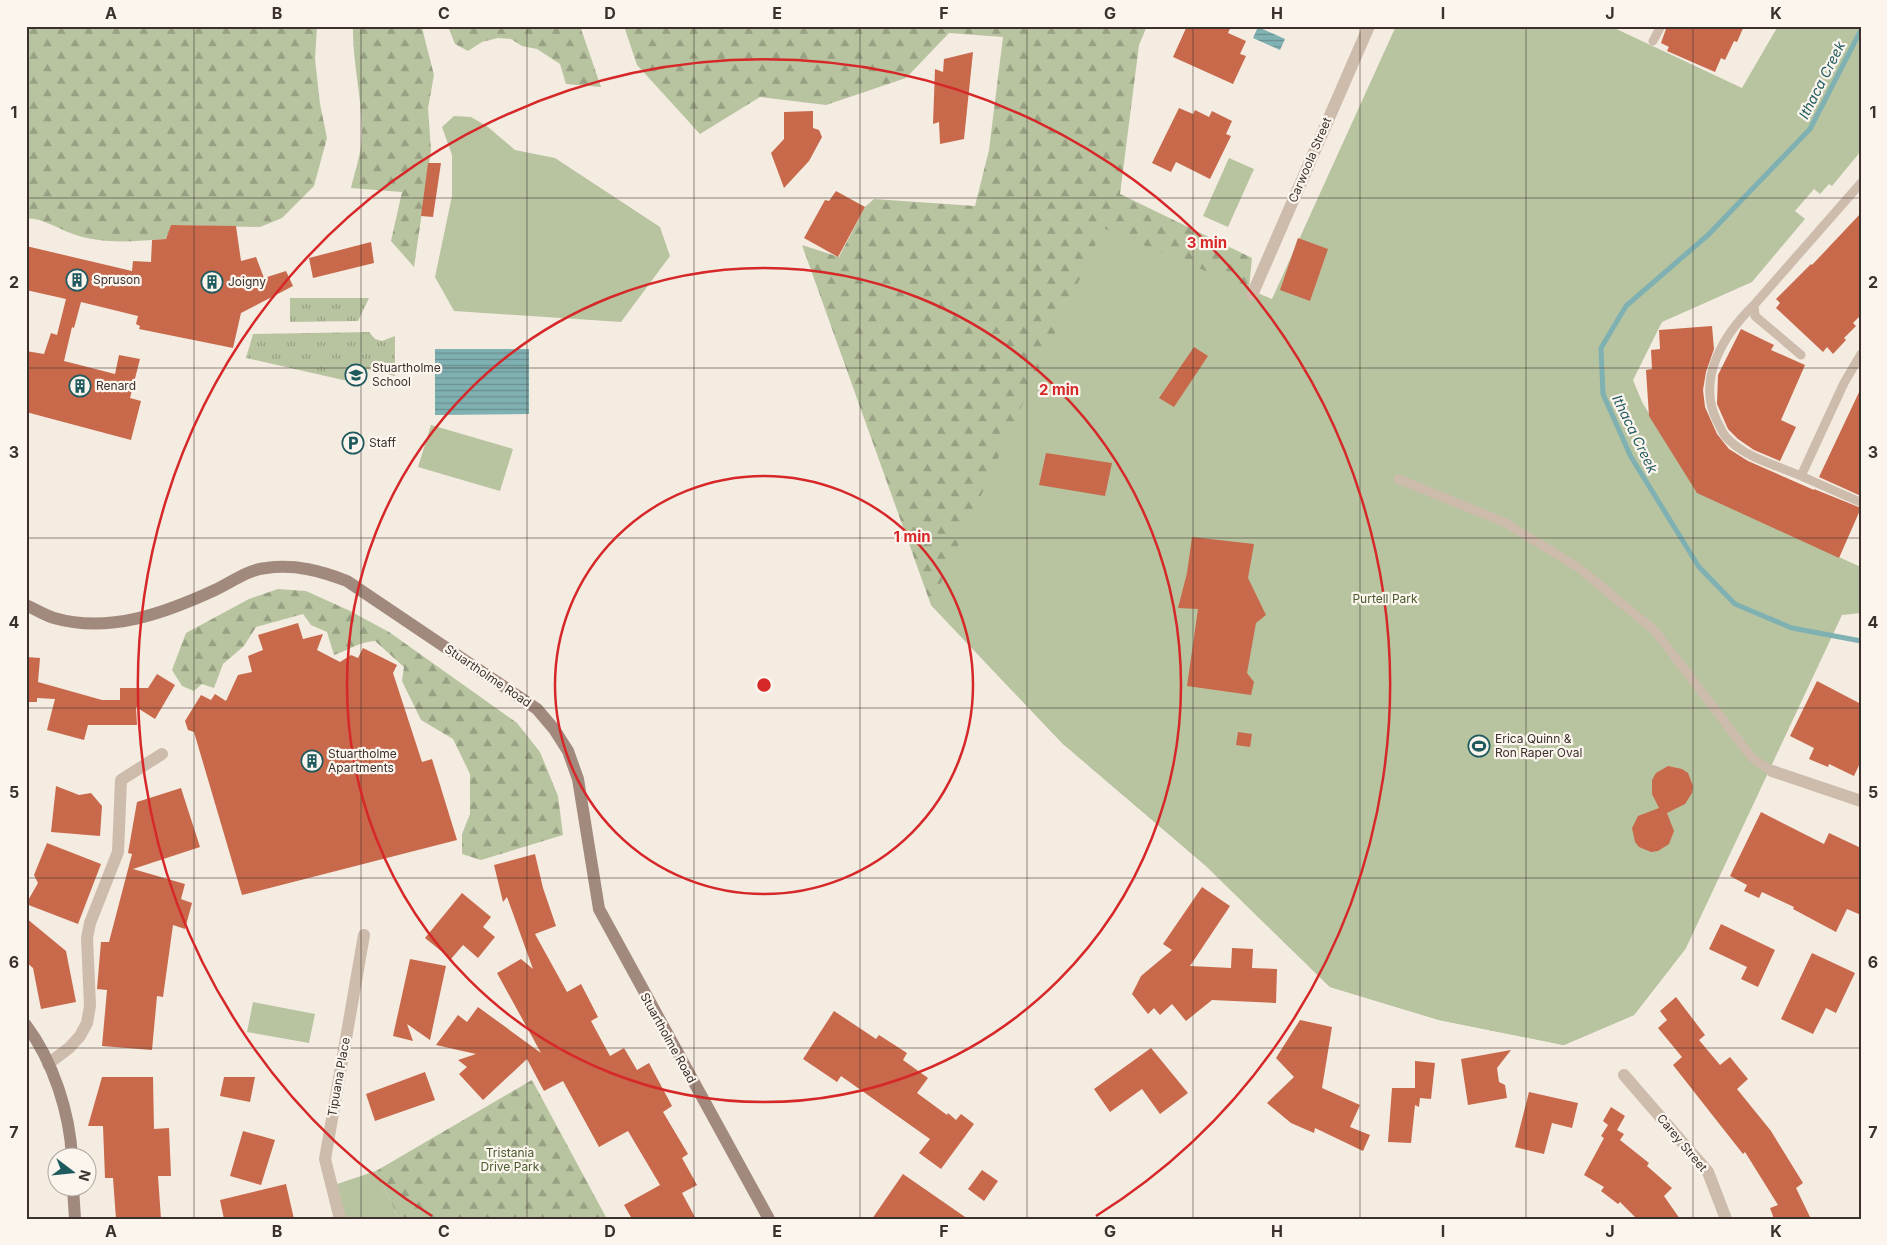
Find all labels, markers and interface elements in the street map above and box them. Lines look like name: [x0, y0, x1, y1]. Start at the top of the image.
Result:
text: A: [105, 3, 117, 23]
text: B: [272, 3, 282, 23]
text: C: [438, 3, 450, 23]
text: D: [604, 3, 616, 23]
text: E: [772, 3, 782, 23]
text: F: [939, 3, 949, 23]
text: G: [1104, 3, 1116, 23]
text: H: [1271, 3, 1283, 23]
text: I: [1441, 3, 1445, 23]
text: J: [1605, 3, 1615, 23]
text: K: [1770, 3, 1782, 23]
water label: Ithaca Creek: [1795, 38, 1849, 122]
text: 1: [11, 102, 17, 122]
text: 1: [1870, 102, 1876, 122]
street label: Carwoola Street: [1285, 115, 1334, 205]
text: 3 min: [1187, 233, 1227, 252]
building icon: Spruson: [65, 268, 89, 292]
building icon: Joigny: [200, 270, 224, 294]
text: 2: [9, 272, 19, 292]
place label: Spruson: [93, 272, 140, 287]
text: 2: [1868, 272, 1878, 292]
place label: Joigny: [228, 274, 266, 289]
place label: Stuartholme School: [372, 360, 441, 389]
school or university icon: Stuartholme School: [344, 363, 368, 387]
building icon: Renard: [68, 374, 92, 398]
place label: Renard: [96, 378, 136, 393]
text: 2 min: [1039, 380, 1079, 399]
water label: Ithaca Creek: [1609, 392, 1662, 476]
parking icon: Staff: [341, 431, 365, 455]
place label: Staff: [369, 435, 396, 450]
text: 3: [9, 442, 19, 462]
text: 3: [1868, 442, 1878, 462]
text: 1 min: [893, 527, 931, 546]
park label: Purtell Park: [1352, 591, 1418, 606]
text: 4: [9, 612, 20, 632]
text: 4: [1868, 612, 1879, 632]
street label: Stuartholme Road: [442, 641, 534, 710]
centre of rings: [755, 676, 773, 694]
place label: Erica Quinn & Ron Raper Oval: [1495, 731, 1582, 760]
sports icon: Erica Quinn & Ron Raper Oval: [1467, 734, 1491, 758]
place label: Stuartholme Apartments: [328, 746, 397, 775]
building icon: Stuartholme Apartments: [300, 749, 324, 773]
text: 5: [9, 782, 19, 802]
text: 5: [1868, 782, 1878, 802]
text: 6: [9, 952, 19, 972]
text: 6: [1868, 952, 1878, 972]
street label: Stuartholme Road: [637, 990, 700, 1086]
street label: Tipuana Place: [324, 1036, 353, 1118]
street label: Carey Street: [1654, 1111, 1711, 1175]
text: 7: [9, 1122, 19, 1142]
text: 7: [1868, 1122, 1878, 1142]
park label: Tristania Drive Park: [481, 1145, 540, 1174]
north arrow: [48, 1148, 98, 1198]
text: N: [75, 1168, 95, 1183]
text: A: [105, 1221, 117, 1241]
text: B: [272, 1221, 282, 1241]
text: C: [438, 1221, 450, 1241]
text: D: [604, 1221, 616, 1241]
text: E: [772, 1221, 782, 1241]
text: F: [939, 1221, 949, 1241]
text: G: [1104, 1221, 1116, 1241]
text: H: [1271, 1221, 1283, 1241]
text: I: [1441, 1221, 1445, 1241]
text: J: [1605, 1221, 1615, 1241]
text: K: [1770, 1221, 1782, 1241]

